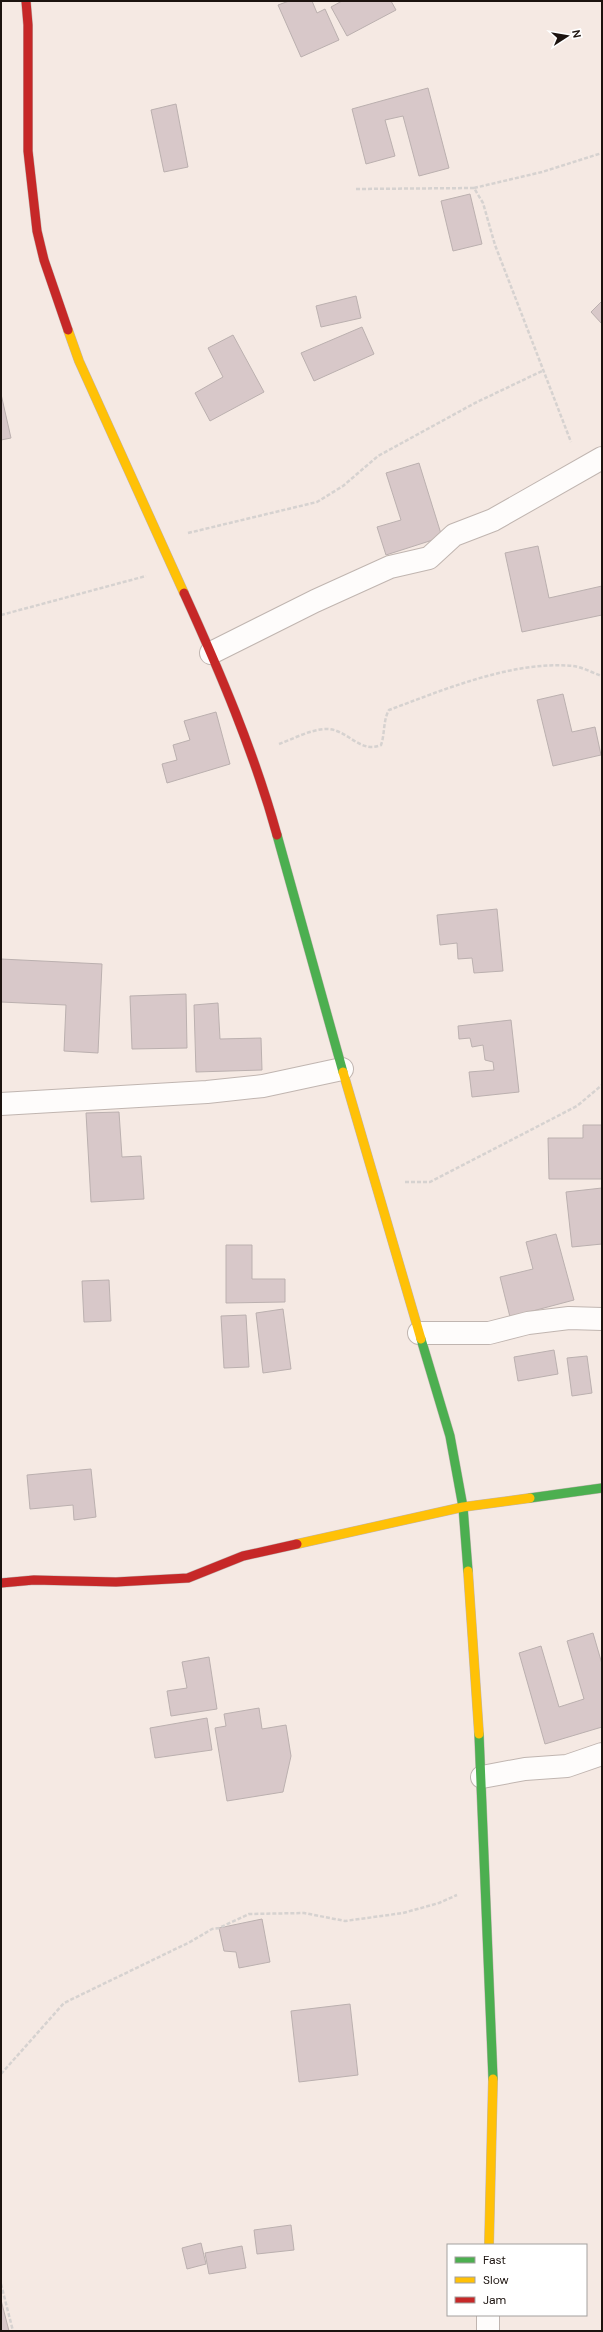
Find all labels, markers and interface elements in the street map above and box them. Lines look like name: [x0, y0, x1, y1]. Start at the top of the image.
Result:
north arrow: [547, 16, 587, 56]
text: N: [569, 29, 584, 39]
legend: [447, 2244, 587, 2316]
text: Fast: [483, 2252, 506, 2268]
text: Slow: [483, 2272, 509, 2288]
text: Jam: [483, 2292, 506, 2308]

